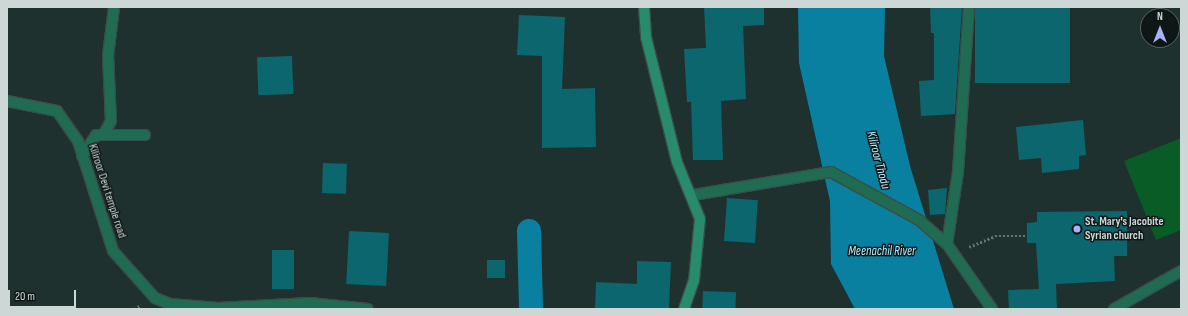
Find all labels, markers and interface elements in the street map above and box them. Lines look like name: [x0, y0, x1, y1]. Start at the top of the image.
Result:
north arrow: [1140, 8, 1180, 48]
text: N: [1157, 10, 1163, 23]
water label: Kiliroor Thodu: [863, 129, 893, 191]
street label: Kiliroor Devi temple road: [85, 142, 129, 240]
place label: St. Mary's Jacobite Syrian church: [1085, 215, 1164, 243]
marker: St. Mary's Jacobite Syrian church: [1072, 224, 1082, 234]
water label: Meenachil River: [848, 243, 916, 259]
scale bar: [10, 282, 78, 308]
text: 20 m: [15, 289, 35, 304]

